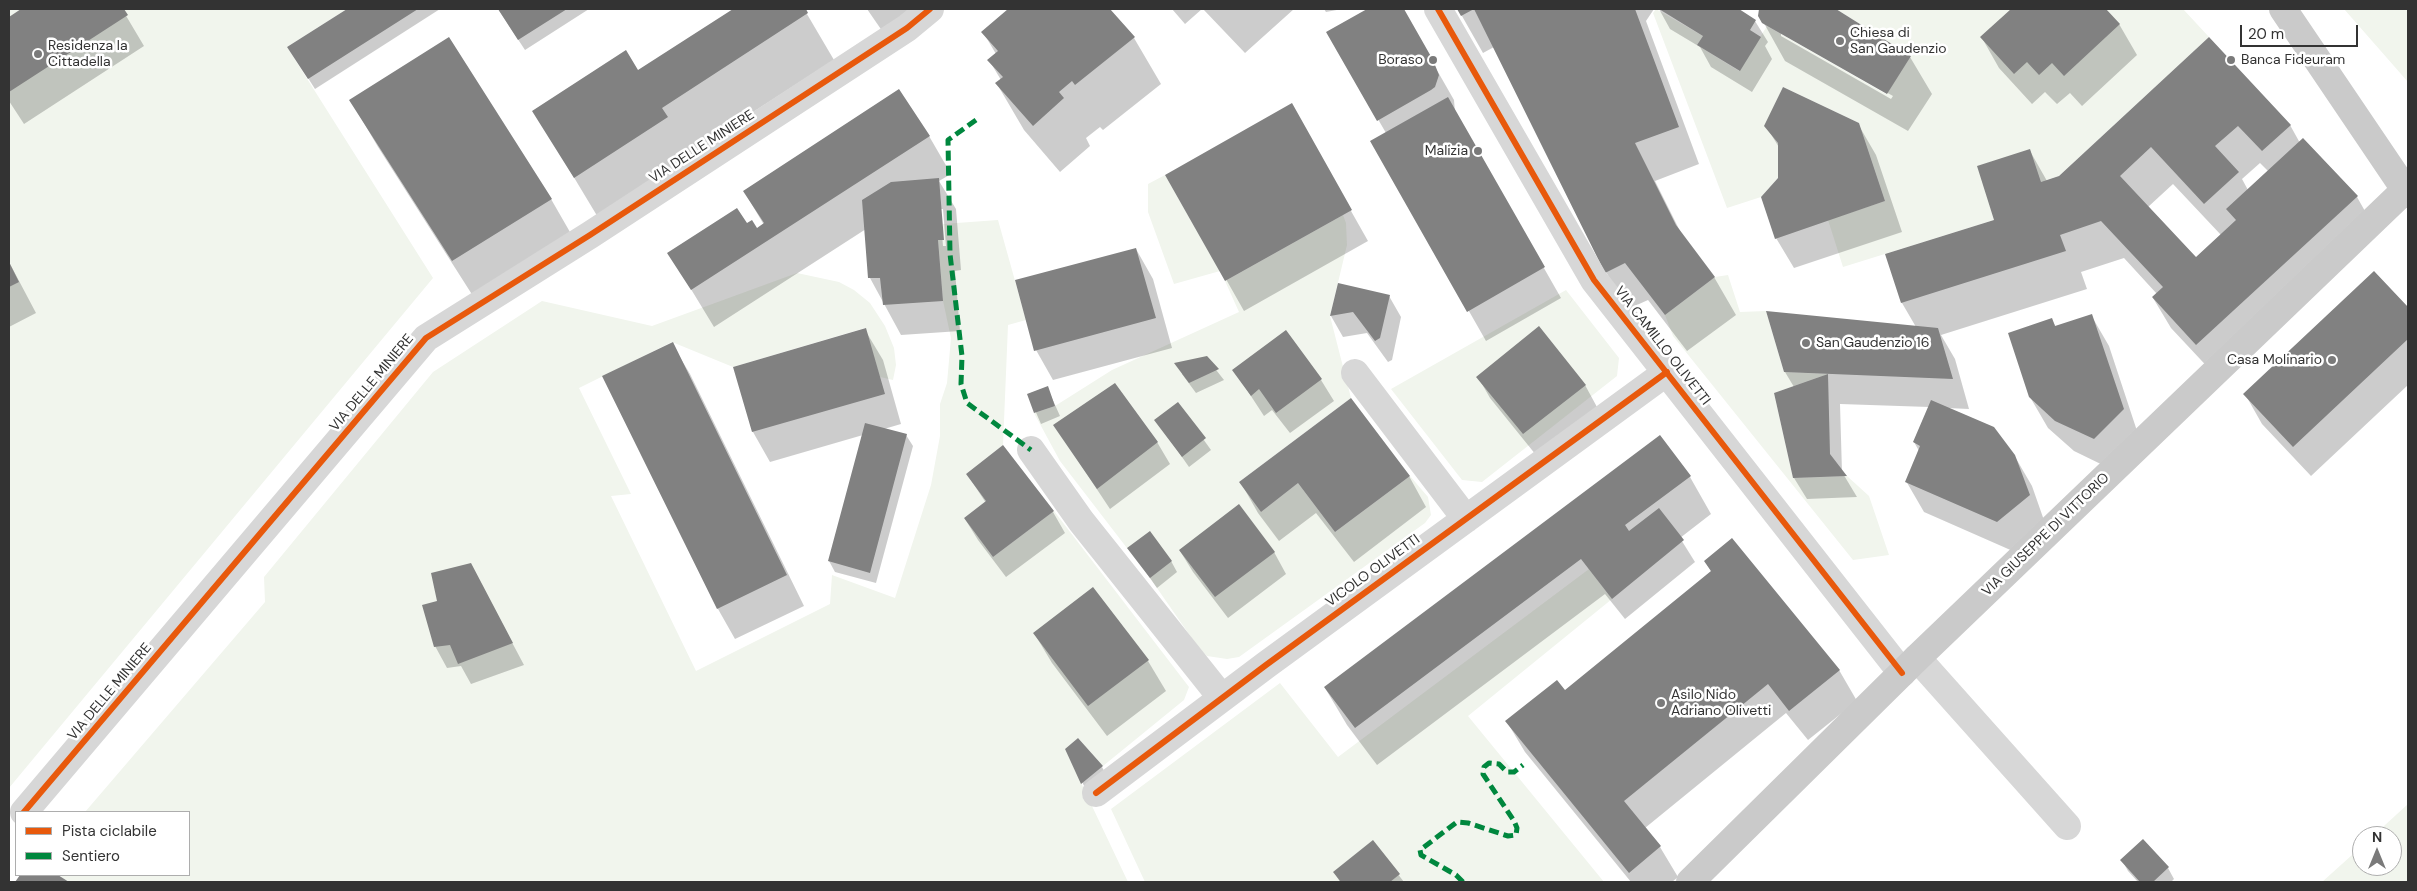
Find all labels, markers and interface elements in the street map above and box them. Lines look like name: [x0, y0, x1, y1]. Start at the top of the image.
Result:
scale bar: [2242, 15, 2360, 47]
text: 20 m: [2248, 24, 2284, 44]
place label: Chiesa di San Gaudenzio: [1850, 25, 1947, 58]
marker: Chiesa di San Gaudenzio: [1834, 35, 1846, 47]
place label: Residenza la Cittadella: [48, 38, 127, 70]
marker: Residenza la Cittadella: [32, 48, 44, 60]
place label: Boraso: [1378, 52, 1423, 68]
place label: Banca Fideuram: [2241, 52, 2345, 68]
marker: Boraso: [1427, 54, 1439, 66]
marker: Banca Fideuram: [2225, 54, 2237, 66]
street label: VIA DELLE MINIERE: [646, 107, 758, 187]
place label: Malizia: [1425, 143, 1468, 159]
marker: Malizia: [1472, 145, 1484, 157]
street label: VIA CAMILLO OLIVETTI: [1610, 283, 1714, 409]
street label: VIA DELLE MINIERE: [326, 331, 418, 435]
place label: San Gaudenzio 16: [1816, 335, 1929, 351]
marker: San Gaudenzio 16: [1800, 337, 1812, 349]
place label: Casa Molinario: [2227, 352, 2322, 368]
marker: Casa Molinario: [2326, 354, 2338, 366]
street label: VIA GIUSEPPE DI VITTORIO: [1979, 470, 2113, 600]
street label: VICOLO OLIVETTI: [1323, 531, 1423, 611]
street label: VIA DELLE MINIERE: [64, 640, 156, 744]
place label: Asilo Nido Adriano Olivetti: [1671, 687, 1771, 720]
marker: Asilo Nido Adriano Olivetti: [1655, 697, 1667, 709]
legend: [15, 811, 190, 876]
text: Pista ciclabile: [62, 821, 157, 841]
north arrow: [2352, 826, 2402, 876]
text: N: [2372, 828, 2382, 846]
text: Sentiero: [62, 846, 120, 866]

